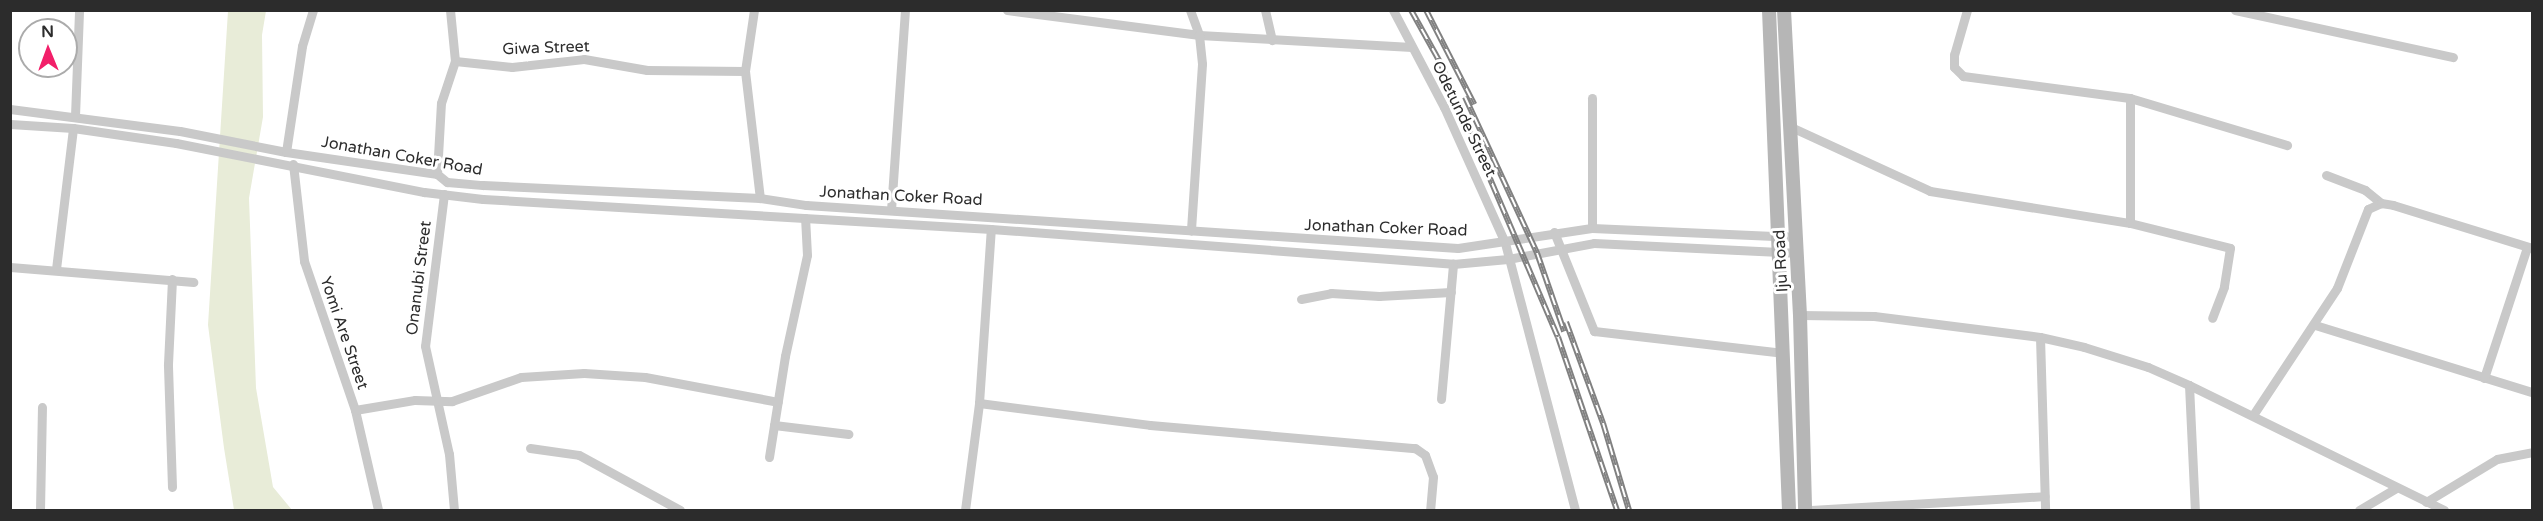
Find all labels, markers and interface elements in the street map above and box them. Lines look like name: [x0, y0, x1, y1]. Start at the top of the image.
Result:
north arrow: [18, 18, 78, 78]
text: N: [41, 22, 54, 42]
street label: Giwa Street: [502, 37, 590, 59]
street label: Odetunde Street: [1428, 58, 1500, 180]
street label: Jonathan Coker Road: [320, 132, 484, 180]
street label: Jonathan Coker Road: [819, 182, 983, 210]
street label: Jonathan Coker Road: [1304, 216, 1468, 240]
street label: Onanubi Street: [402, 220, 436, 336]
street label: Iju Road: [1770, 229, 1792, 293]
street label: Yomi Are Street: [316, 274, 372, 392]

